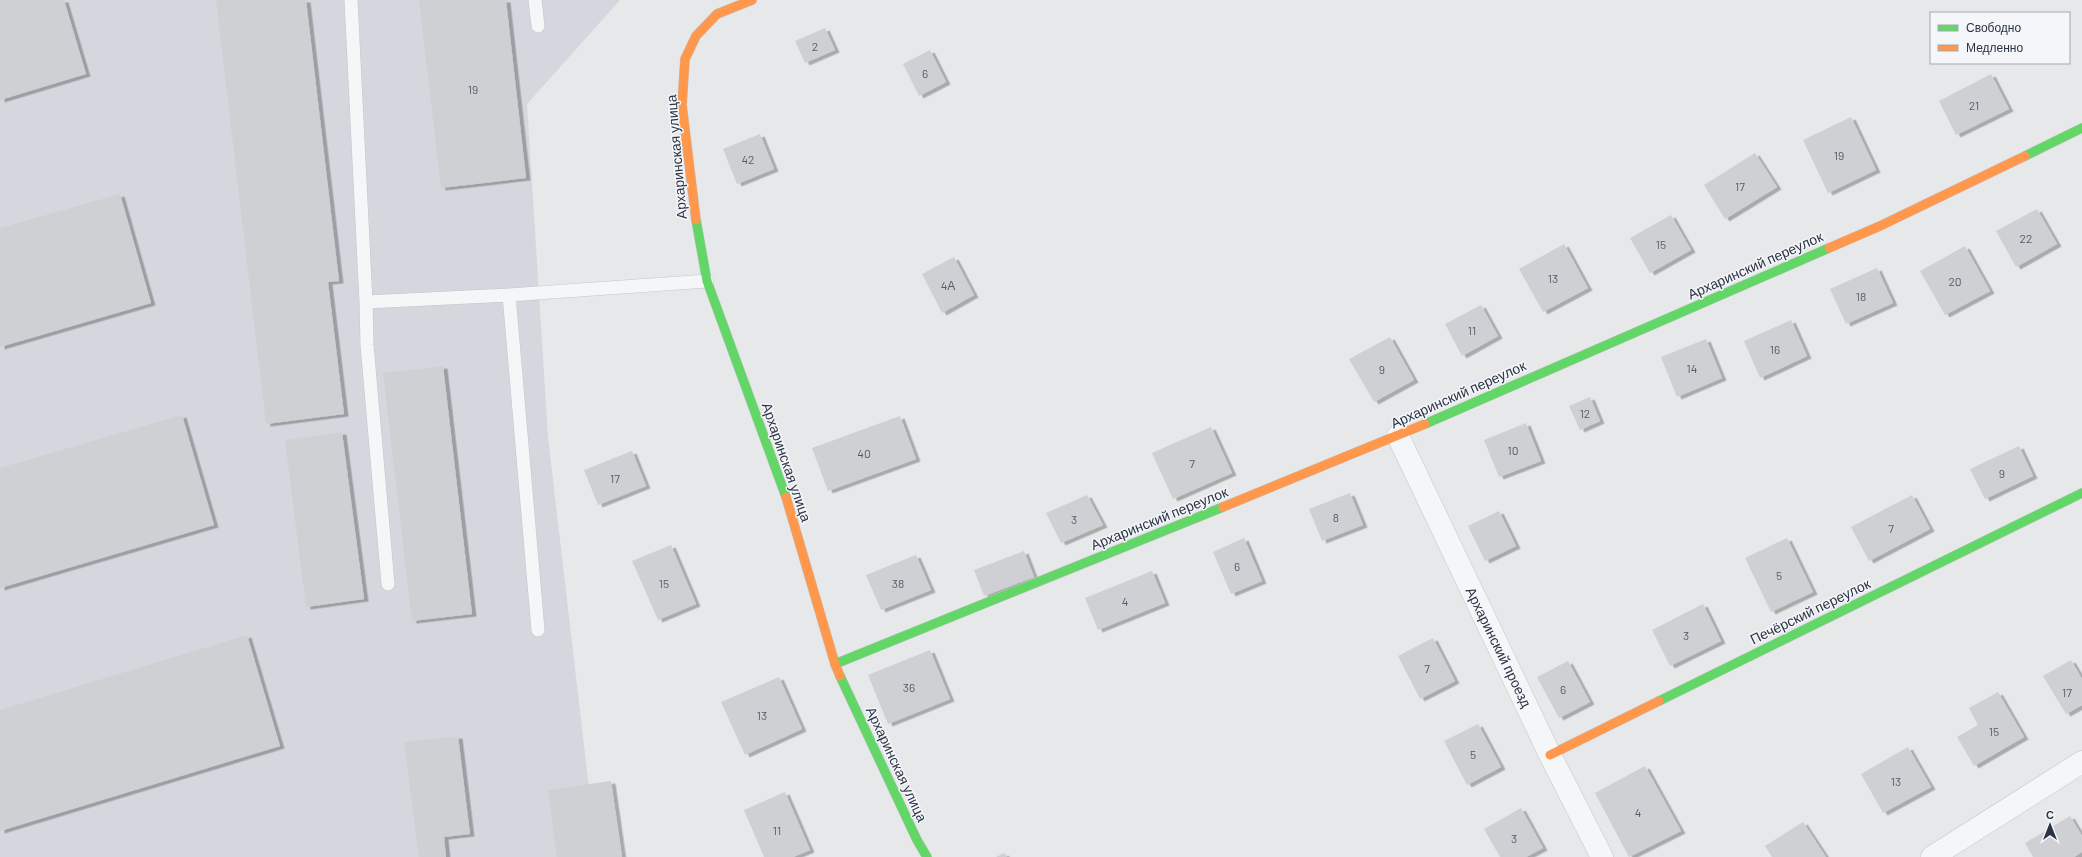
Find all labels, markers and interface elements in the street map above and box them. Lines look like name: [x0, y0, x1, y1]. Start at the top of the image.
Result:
legend: [1930, 12, 2070, 64]
text: Свободно: [1966, 20, 2021, 35]
house number: 2: [812, 39, 818, 53]
text: Медленно: [1966, 40, 2023, 55]
house number: 6: [922, 66, 928, 80]
house number: 19: [468, 82, 478, 96]
street label: Архаринская улица: [662, 94, 690, 220]
house number: 21: [1969, 98, 1979, 112]
house number: 19: [1834, 148, 1844, 162]
house number: 42: [741, 152, 755, 166]
house number: 17: [1735, 179, 1745, 193]
street label: Архаринский переулок: [1685, 227, 1826, 303]
house number: 22: [2020, 231, 2032, 245]
house number: 15: [1656, 237, 1666, 251]
house number: 13: [1548, 271, 1558, 285]
house number: 20: [1948, 274, 1962, 288]
house number: 4А: [941, 278, 955, 292]
house number: 18: [1856, 289, 1866, 303]
house number: 11: [1468, 323, 1476, 337]
house number: 16: [1770, 342, 1780, 356]
street label: Архаринский переулок: [1388, 356, 1529, 432]
house number: 14: [1687, 361, 1697, 375]
house number: 9: [1379, 362, 1385, 376]
street label: Архаринская улица: [759, 400, 815, 524]
house number: 12: [1580, 406, 1590, 420]
house number: 10: [1508, 443, 1518, 457]
house number: 40: [857, 446, 871, 460]
house number: 7: [1189, 456, 1195, 470]
house number: 9: [1999, 466, 2005, 480]
house number: 17: [610, 471, 620, 485]
street label: Архаринский переулок: [1088, 482, 1231, 553]
house number: 8: [1333, 510, 1339, 524]
house number: 3: [1071, 512, 1077, 526]
house number: 7: [1888, 521, 1894, 535]
house number: 6: [1234, 559, 1240, 573]
house number: 5: [1776, 568, 1782, 582]
street label: Печёрский переулок: [1747, 574, 1874, 647]
house number: 15: [659, 576, 669, 590]
house number: 38: [892, 576, 904, 590]
street label: Архаринский проезд: [1463, 584, 1535, 710]
house number: 4: [1122, 594, 1128, 608]
house number: 3: [1683, 628, 1689, 642]
house number: 7: [1424, 661, 1430, 675]
house number: 36: [903, 680, 915, 694]
house number: 6: [1560, 682, 1566, 696]
house number: 17: [2062, 685, 2072, 699]
street label: Архаринская улица: [863, 704, 931, 824]
house number: 13: [757, 708, 767, 722]
house number: 15: [1989, 724, 1999, 738]
house number: 5: [1470, 747, 1476, 761]
house number: 13: [1891, 774, 1901, 788]
house number: 4: [1635, 805, 1641, 819]
north arrow: [2030, 805, 2070, 845]
text: С: [2046, 808, 2054, 821]
house number: 11: [773, 823, 781, 837]
house number: 3: [1511, 831, 1517, 845]

